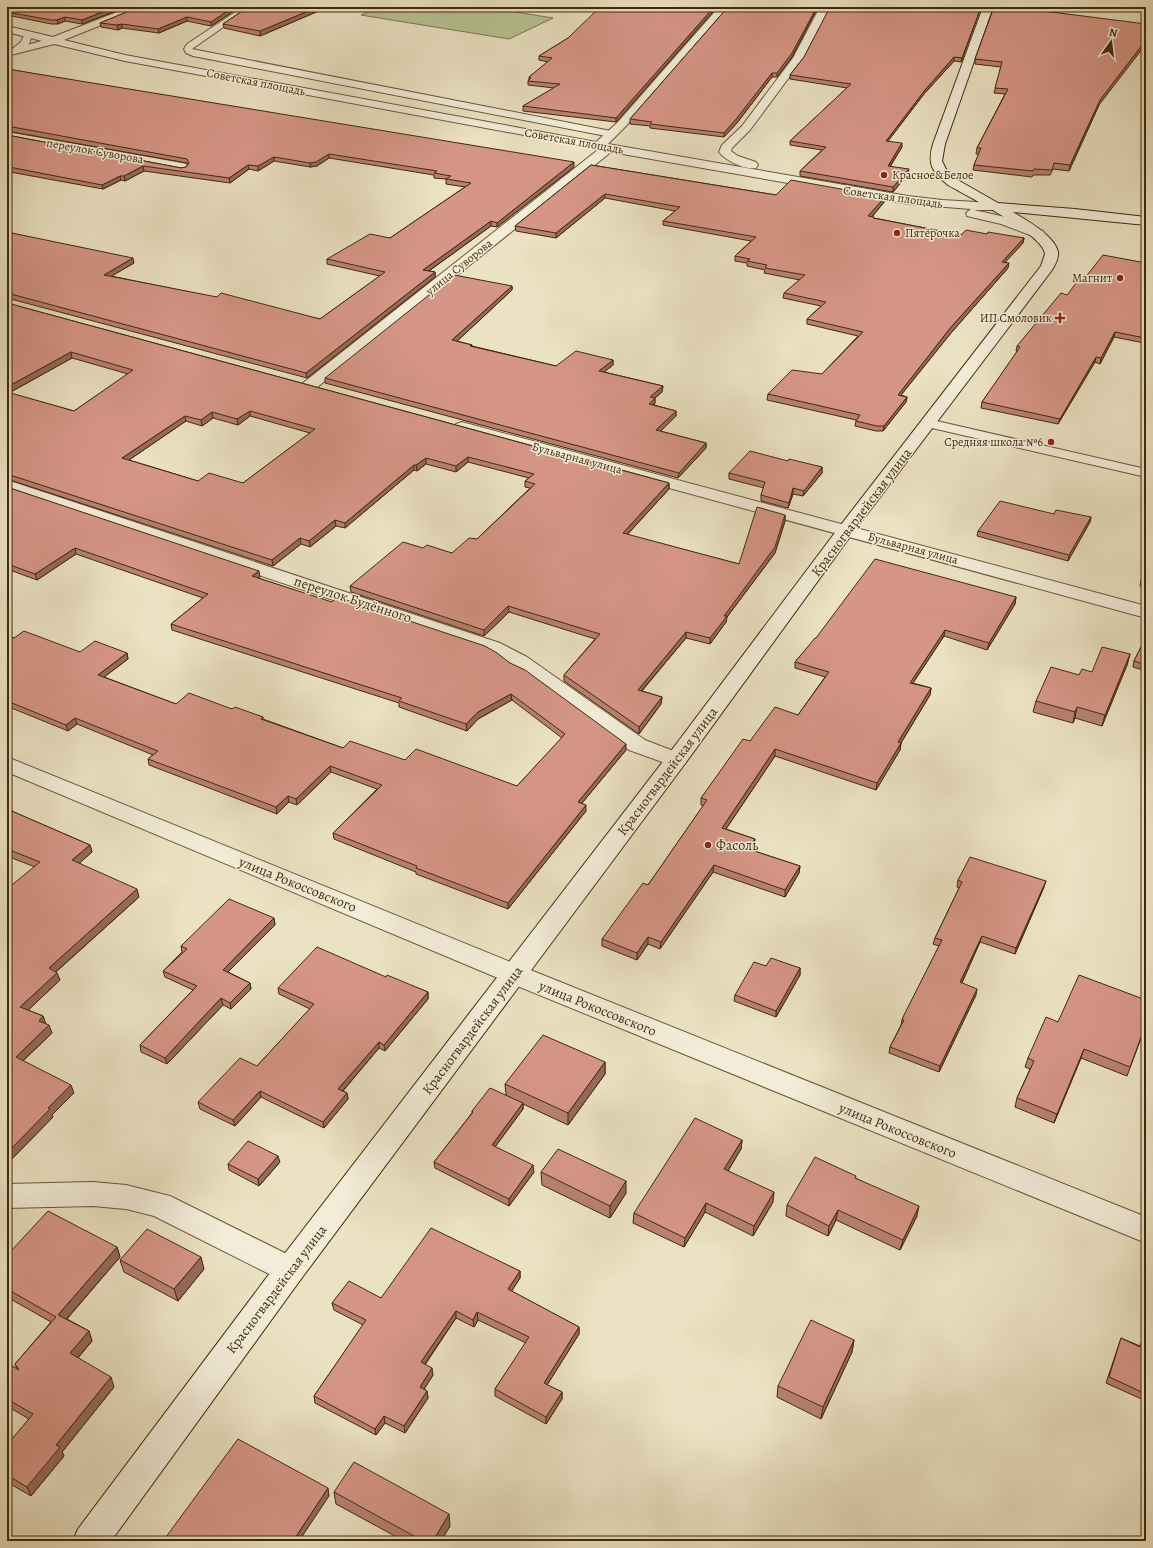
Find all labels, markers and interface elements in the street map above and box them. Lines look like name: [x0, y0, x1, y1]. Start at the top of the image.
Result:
north arrow: [1091, 22, 1131, 62]
text: N: [1108, 25, 1119, 41]
street label: Советская площадь: [205, 65, 307, 100]
street label: Советская площадь: [523, 124, 625, 158]
street label: переулок Суворова: [45, 135, 145, 167]
place label: Красное&Белое: [892, 167, 974, 183]
marker: Красное&Белое: [879, 170, 889, 180]
street label: Советская площадь: [842, 182, 944, 212]
place label: Пятёрочка: [905, 225, 960, 241]
marker: Пятёрочка: [892, 228, 902, 238]
street label: улица Суворова: [422, 235, 496, 299]
place label: Магнит: [1072, 270, 1113, 286]
marker: Магнит: [1115, 273, 1125, 283]
place label: ИП Смоловик: [980, 310, 1052, 326]
marker: ИП Смоловик: [1055, 313, 1065, 323]
place label: Средняя школа №6: [944, 434, 1043, 450]
marker: Средняя школа №6: [1046, 437, 1056, 447]
street label: Бульварная улица: [530, 438, 624, 478]
street label: Красногвардейская улица: [807, 444, 916, 580]
street label: Бульварная улица: [866, 528, 960, 568]
street label: переулок Будённого: [292, 571, 414, 627]
street label: Красногвардейская улица: [613, 703, 722, 839]
place label: Фасоль: [716, 836, 758, 855]
marker: Фасоль: [703, 840, 713, 850]
street label: улица Рокоссовского: [235, 852, 359, 917]
street label: Красногвардейская улица: [418, 962, 527, 1098]
street label: улица Рокоссовского: [535, 976, 659, 1041]
street label: улица Рокоссовского: [835, 1098, 959, 1163]
street label: Красногвардейская улица: [222, 1221, 331, 1357]

